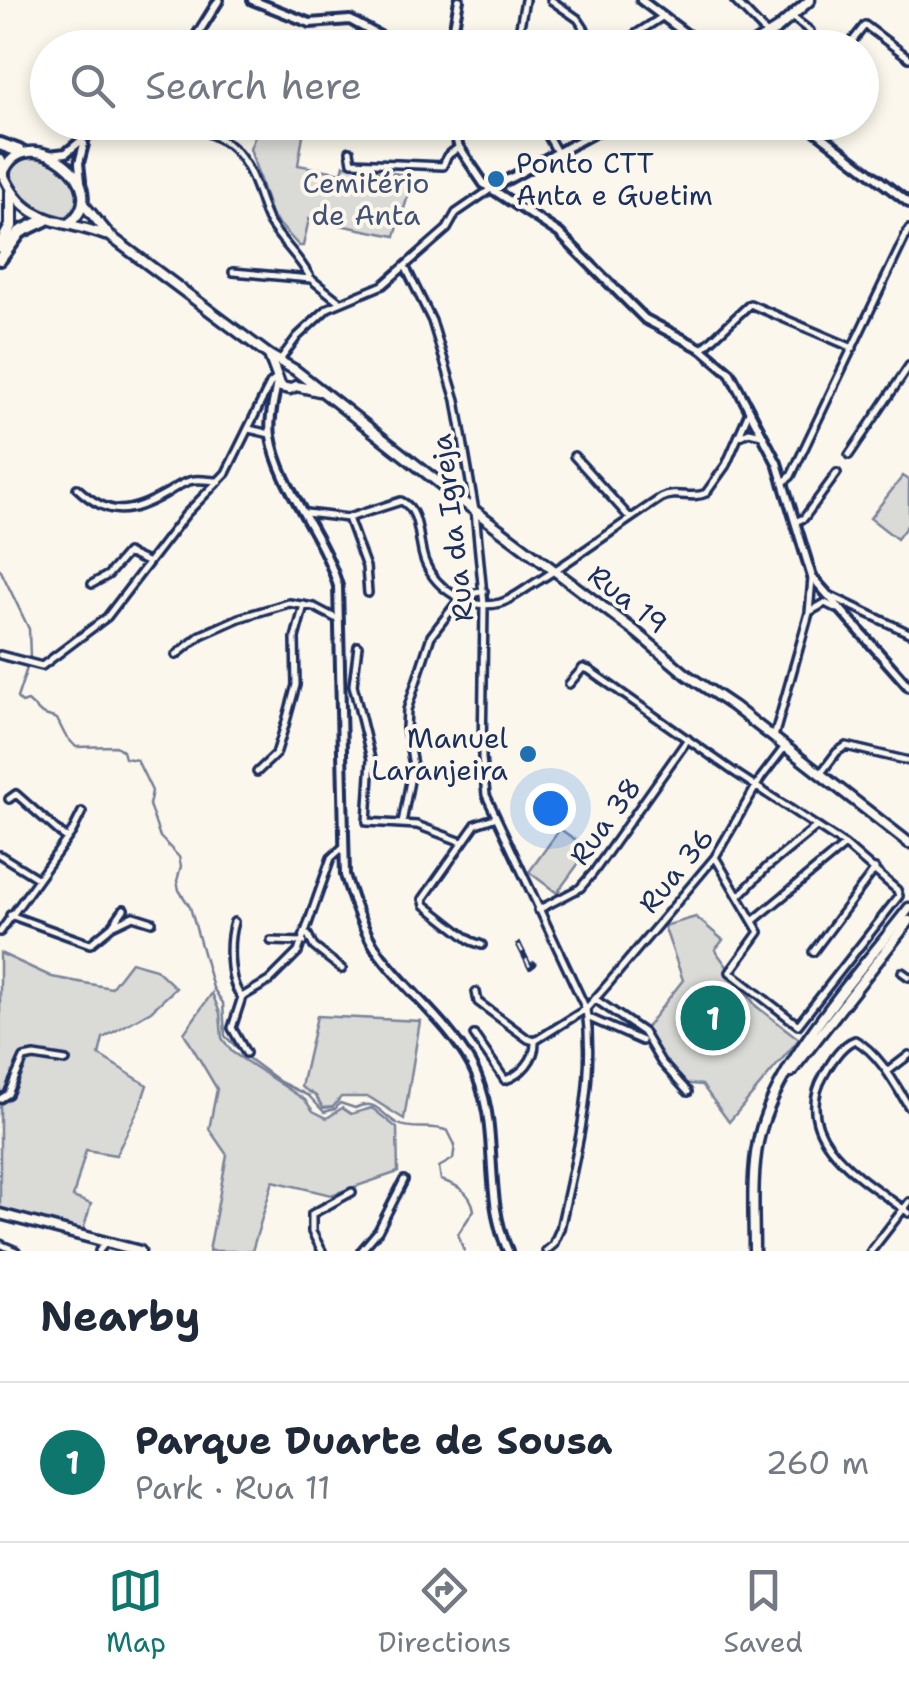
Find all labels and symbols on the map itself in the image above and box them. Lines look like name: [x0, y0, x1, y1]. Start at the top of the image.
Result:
place label: Ponto CTT Anta e Guetim: [516, 144, 713, 214]
park label: Cemitério de Anta: [302, 164, 430, 234]
marker: Ponto CTT Anta e Guetim: [485, 168, 507, 190]
street label: Rua da Igreja: [422, 432, 482, 624]
street label: Rua 19: [580, 556, 676, 642]
place label: Manuel Laranjeira: [371, 719, 509, 789]
marker: Manuel Laranjeira: [517, 743, 539, 765]
street label: Rua 38: [560, 769, 650, 873]
your location: [525, 783, 576, 834]
street label: Rua 36: [630, 819, 722, 921]
pin: 1: [680, 980, 746, 1056]

